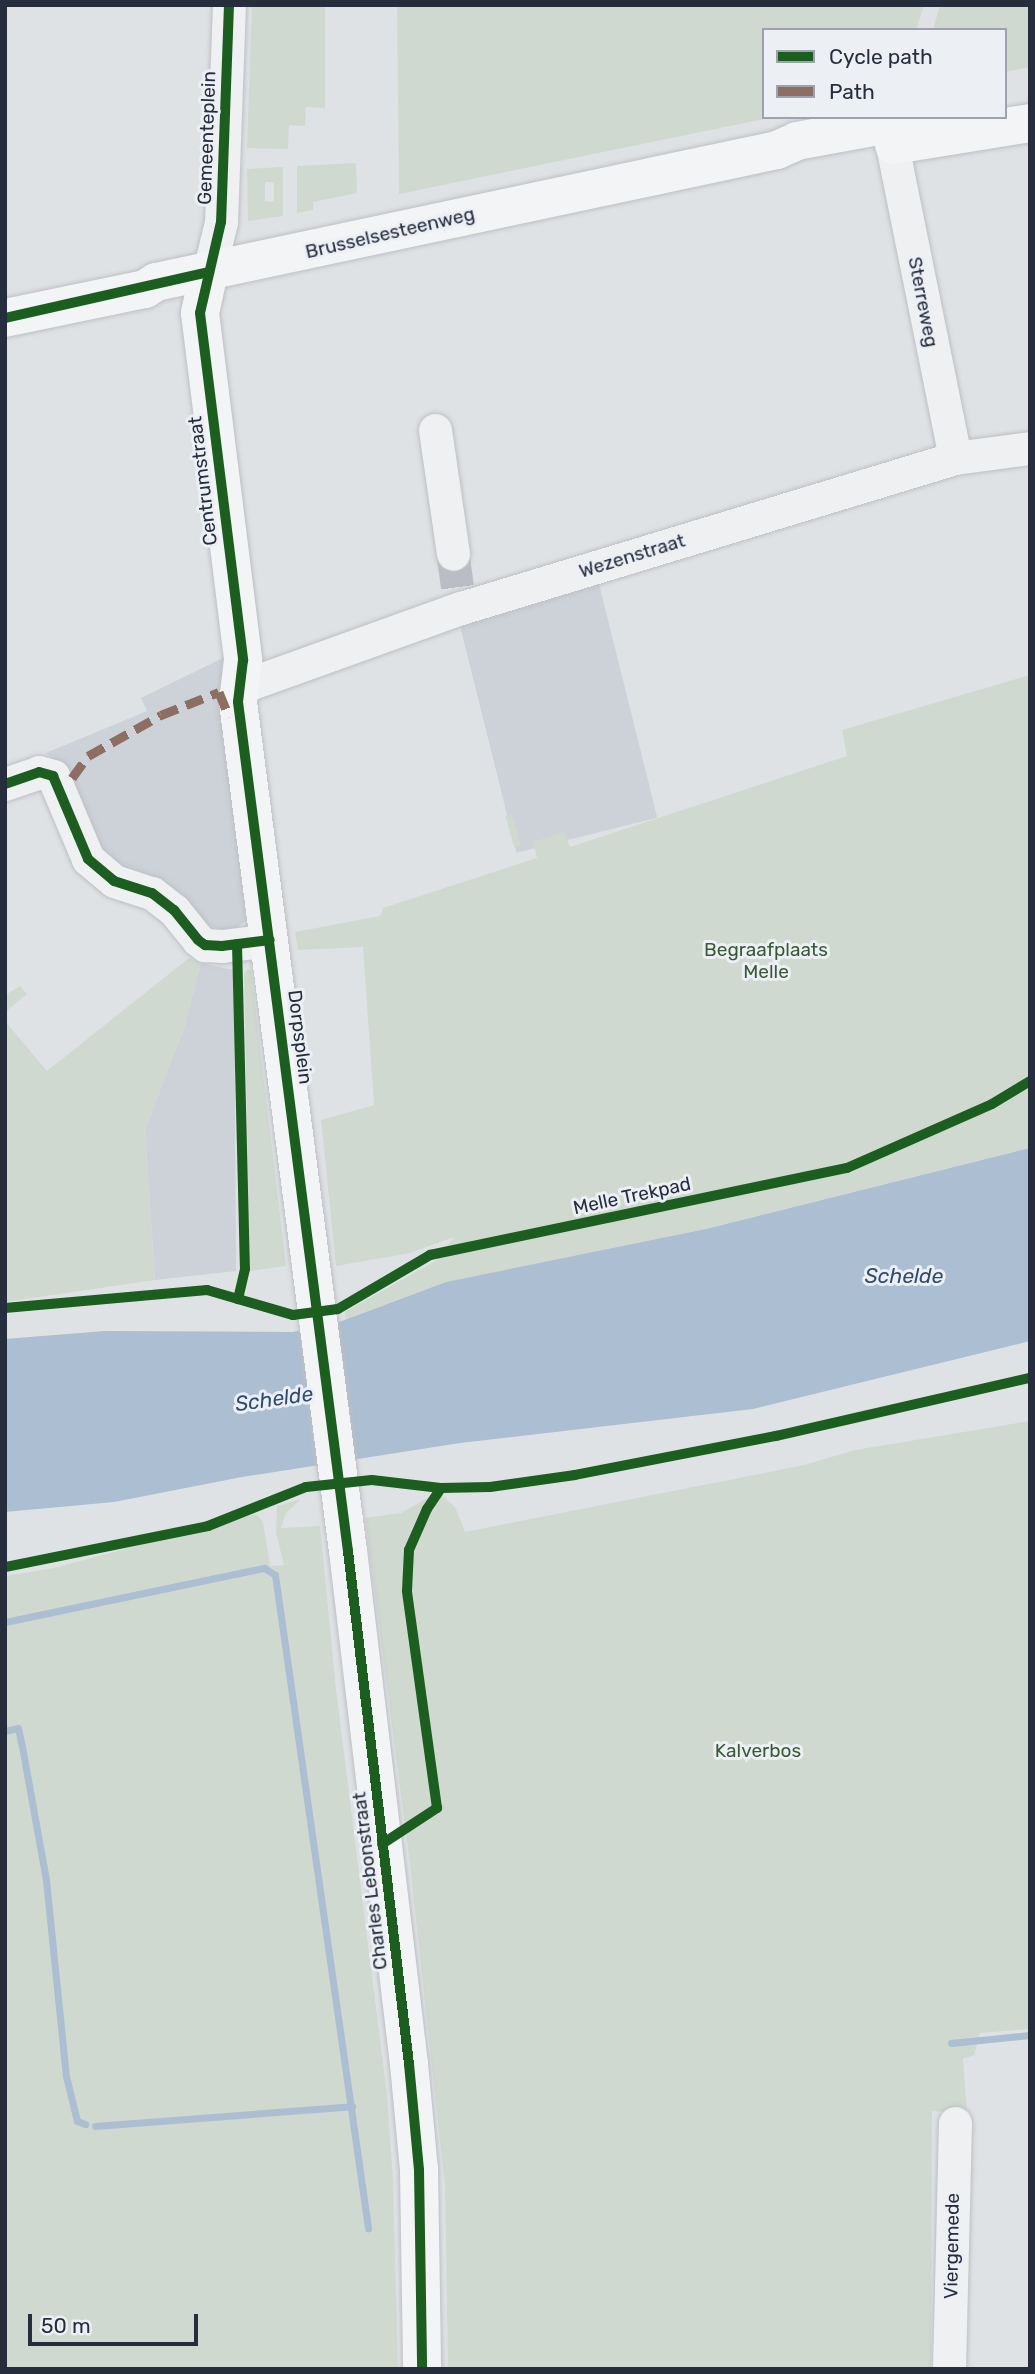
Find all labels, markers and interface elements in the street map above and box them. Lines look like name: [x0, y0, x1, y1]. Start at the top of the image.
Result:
legend: [762, 28, 1007, 119]
text: Cycle path: [829, 44, 933, 69]
street label: Gemeenteplein: [193, 71, 221, 205]
text: Path: [829, 79, 875, 104]
street label: Brusselsesteenweg: [303, 202, 477, 264]
street label: Sterreweg: [903, 255, 943, 349]
street label: Centrumstraat: [184, 415, 222, 547]
street label: Wezenstraat: [576, 529, 688, 583]
park label: Begraafplaats Melle: [704, 939, 828, 983]
street label: Dorpsplein: [283, 989, 317, 1085]
street label: Melle Trekpad: [571, 1172, 693, 1220]
water label: Schelde: [865, 1263, 943, 1289]
water label: Schelde: [233, 1381, 315, 1417]
park label: Kalverbos: [715, 1740, 801, 1762]
street label: Charles Lebonstraat: [348, 1791, 392, 1971]
street label: Viergemede: [940, 2193, 964, 2299]
scale bar: [32, 2300, 201, 2344]
text: 50 m: [41, 2313, 91, 2338]

